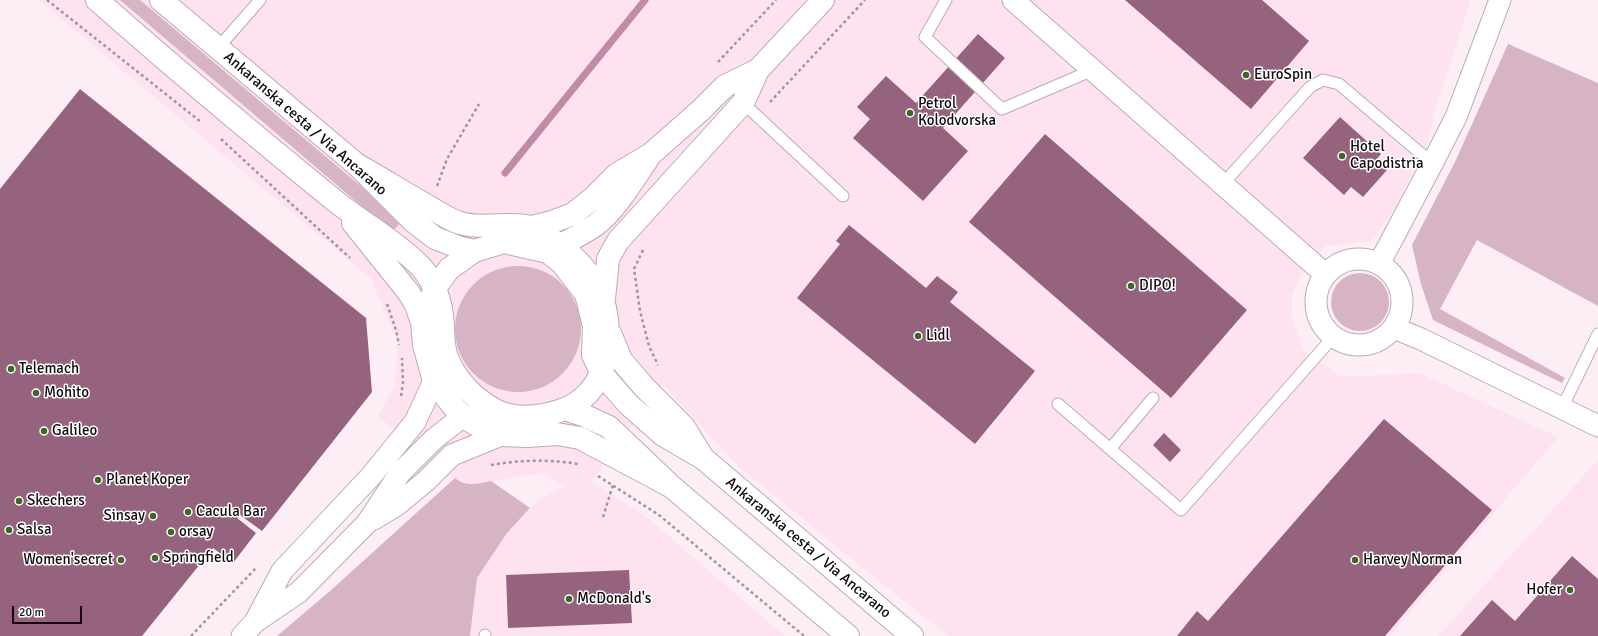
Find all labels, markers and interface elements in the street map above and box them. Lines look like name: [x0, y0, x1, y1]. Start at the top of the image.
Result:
street label: Ankaranska cesta / Via Ancarano: [220, 48, 390, 200]
place label: EuroSpin: [1254, 66, 1312, 84]
marker: EuroSpin: [1241, 70, 1251, 80]
place label: Petrol Kolodvorska: [918, 95, 996, 130]
marker: Petrol Kolodvorska: [905, 108, 915, 118]
place label: Hotel Capodistria: [1350, 138, 1424, 173]
marker: Hotel Capodistria: [1337, 151, 1347, 161]
place label: DIPO!: [1139, 277, 1176, 295]
marker: DIPO!: [1126, 281, 1136, 291]
place label: Lidl: [926, 327, 950, 345]
marker: Lidl: [913, 331, 923, 341]
place label: Telemach: [19, 360, 79, 378]
marker: Telemach: [6, 364, 16, 374]
place label: Mohito: [44, 384, 89, 402]
marker: Mohito: [31, 388, 41, 398]
place label: Galileo: [52, 422, 97, 440]
marker: Galileo: [39, 426, 49, 436]
place label: Planet Koper: [106, 471, 188, 489]
street label: Ankaranska cesta / Via Ancarano: [722, 474, 894, 622]
marker: Planet Koper: [93, 475, 103, 485]
place label: Skechers: [27, 492, 85, 510]
marker: Skechers: [14, 496, 24, 506]
place label: Cacula Bar: [196, 503, 265, 521]
place label: Sinsay: [103, 507, 145, 525]
marker: Cacula Bar: [183, 507, 193, 517]
marker: Sinsay: [148, 511, 158, 521]
place label: Salsa: [17, 521, 52, 539]
place label: orsay: [179, 523, 213, 541]
marker: Salsa: [4, 525, 14, 535]
marker: orsay: [166, 527, 176, 537]
place label: Springfield: [163, 549, 234, 567]
place label: Women'secret: [23, 551, 113, 569]
place label: Harvey Norman: [1363, 551, 1462, 569]
marker: Springfield: [150, 553, 160, 563]
marker: Women'secret: [116, 555, 126, 565]
marker: Harvey Norman: [1350, 555, 1360, 565]
place label: Hofer: [1526, 581, 1562, 599]
marker: Hofer: [1565, 585, 1575, 595]
place label: McDonald's: [577, 590, 651, 608]
marker: McDonald's: [564, 594, 574, 604]
scale bar: [14, 598, 84, 624]
text: 20 m: [19, 605, 44, 620]

